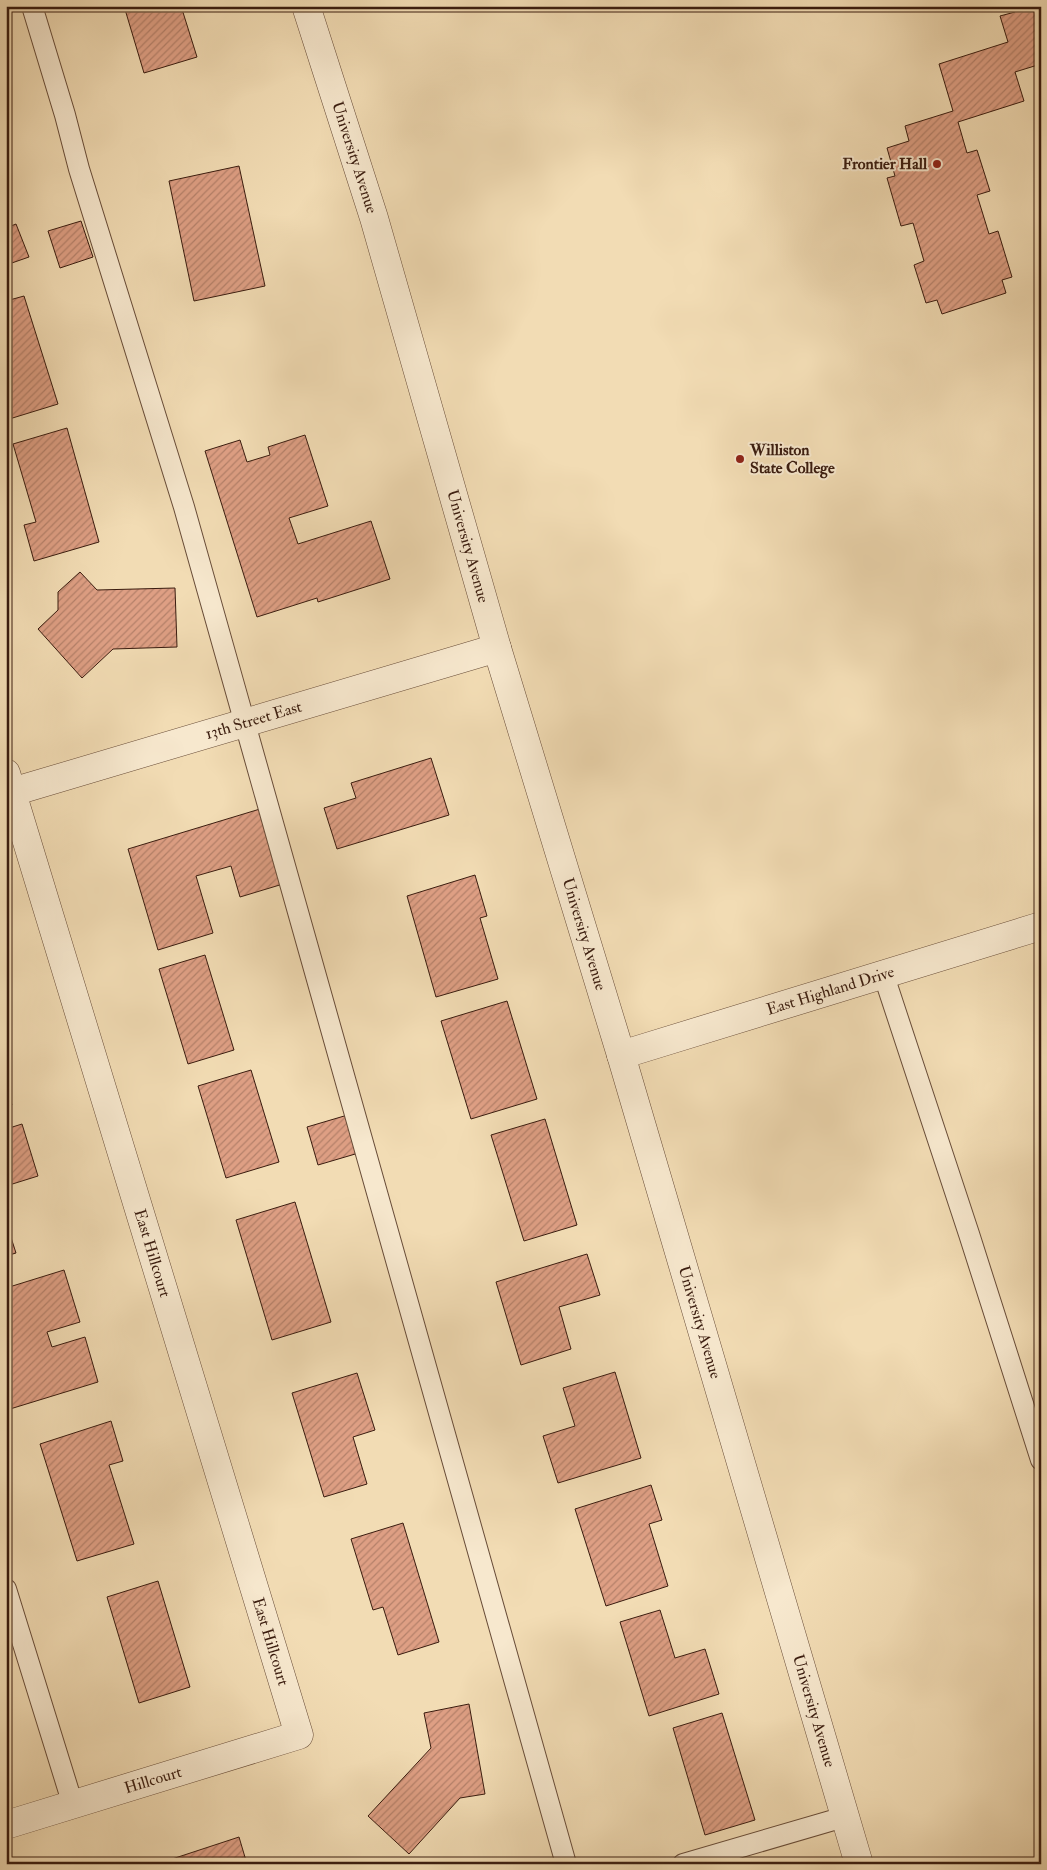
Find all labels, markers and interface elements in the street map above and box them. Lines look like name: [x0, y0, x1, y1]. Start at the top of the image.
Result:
street label: University Avenue: [327, 99, 382, 216]
place label: Frontier Hall: [842, 154, 928, 174]
marker: Frontier Hall: [931, 158, 943, 170]
place label: Williston State College: [749, 440, 835, 479]
marker: Williston State College: [734, 453, 746, 465]
street label: University Avenue: [442, 487, 494, 605]
street label: 13th Street East: [203, 697, 304, 744]
street label: University Avenue: [558, 875, 611, 993]
street label: East Highland Drive: [764, 962, 897, 1020]
street label: East Hillcourt: [129, 1207, 175, 1300]
street label: University Avenue: [674, 1264, 726, 1381]
street label: East Hillcourt: [248, 1595, 293, 1688]
street label: University Avenue: [788, 1652, 840, 1770]
street label: Hillcourt: [122, 1762, 184, 1798]

